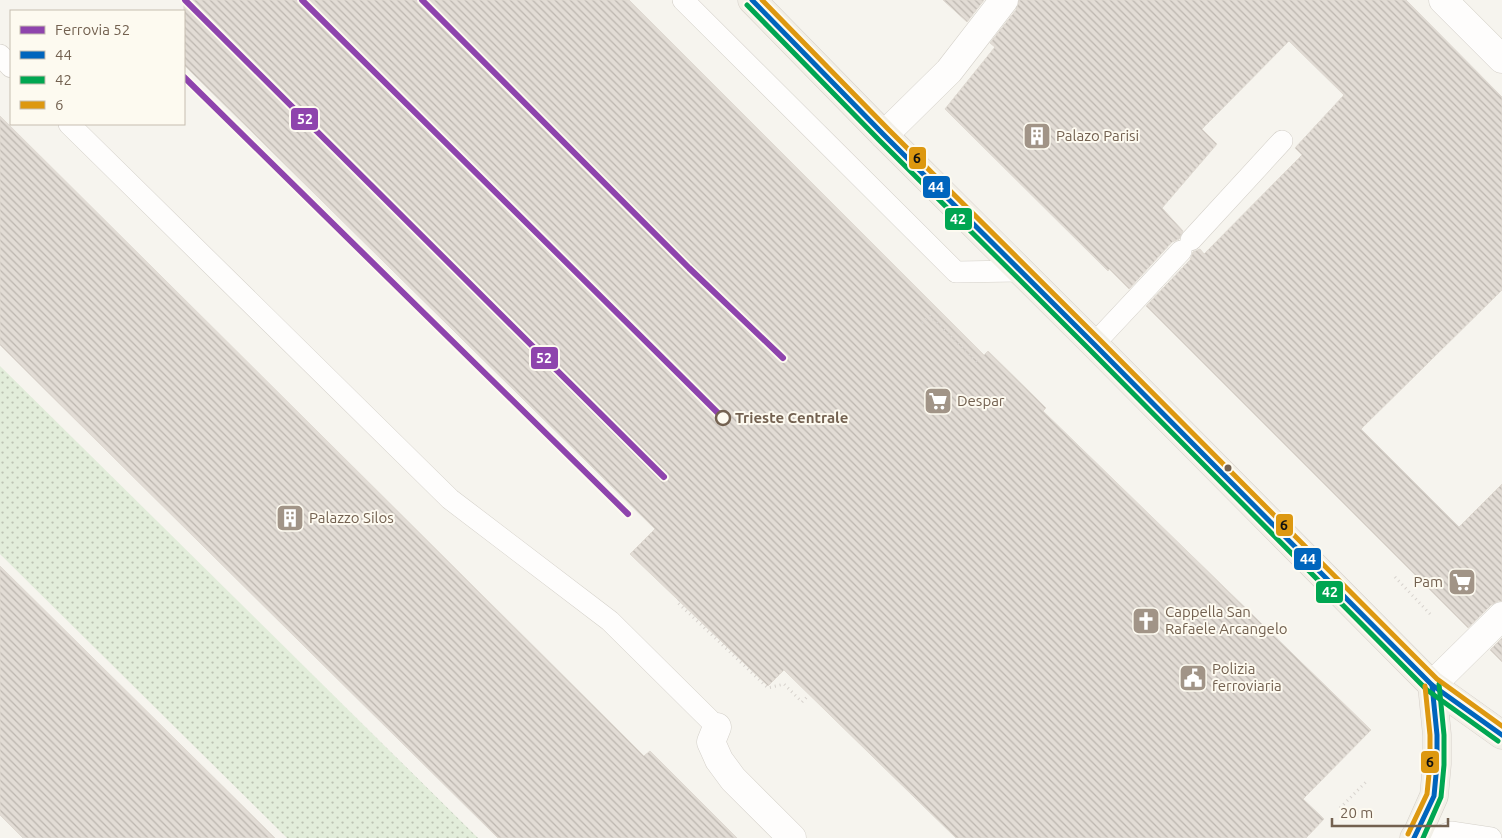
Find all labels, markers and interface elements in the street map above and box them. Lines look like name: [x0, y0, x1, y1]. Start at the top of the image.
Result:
legend: [10, 10, 185, 125]
text: Ferrovia 52: [55, 21, 130, 38]
text: 44: [55, 46, 72, 63]
text: 42: [55, 71, 72, 88]
text: 6: [55, 96, 63, 113]
line badge: 52: [290, 107, 319, 131]
text: 52: [297, 111, 313, 127]
building icon: Palazo Parisi: [1022, 121, 1052, 151]
place label: Palazo Parisi: [1056, 127, 1139, 144]
line badge: 6: [908, 146, 927, 170]
text: 6: [913, 150, 921, 166]
line badge: 44: [922, 175, 951, 199]
text: 44: [928, 179, 944, 195]
line badge: 42: [944, 207, 973, 231]
text: 42: [950, 211, 966, 227]
line badge: 52: [530, 346, 559, 370]
text: 52: [536, 350, 552, 366]
supermarket icon: Despar: [923, 386, 953, 416]
place label: Despar: [957, 392, 1005, 409]
place label: Trieste Centrale: [735, 409, 848, 426]
marker: Trieste Centrale: [715, 410, 731, 426]
unlabelled marker: [1223, 463, 1233, 473]
building icon: Palazzo Silos: [275, 503, 305, 533]
place label: Palazzo Silos: [309, 509, 394, 526]
line badge: 6: [1275, 513, 1294, 537]
text: 6: [1280, 517, 1288, 533]
line badge: 44: [1293, 547, 1322, 571]
text: 44: [1300, 551, 1316, 567]
supermarket icon: Pam: [1447, 567, 1477, 597]
place label: Pam: [1414, 573, 1443, 590]
line badge: 42: [1315, 580, 1344, 604]
text: 42: [1322, 584, 1338, 600]
place label: Cappella San Rafaele Arcangelo: [1165, 603, 1288, 637]
church icon: Cappella San Rafaele Arcangelo: [1131, 606, 1161, 636]
place label: Polizia ferroviaria: [1212, 660, 1282, 694]
public building icon: Polizia ferroviaria: [1178, 663, 1208, 693]
line badge: 6: [1420, 750, 1440, 774]
text: 6: [1426, 754, 1434, 770]
scale bar: [1332, 796, 1448, 828]
text: 20 m: [1340, 804, 1373, 821]

